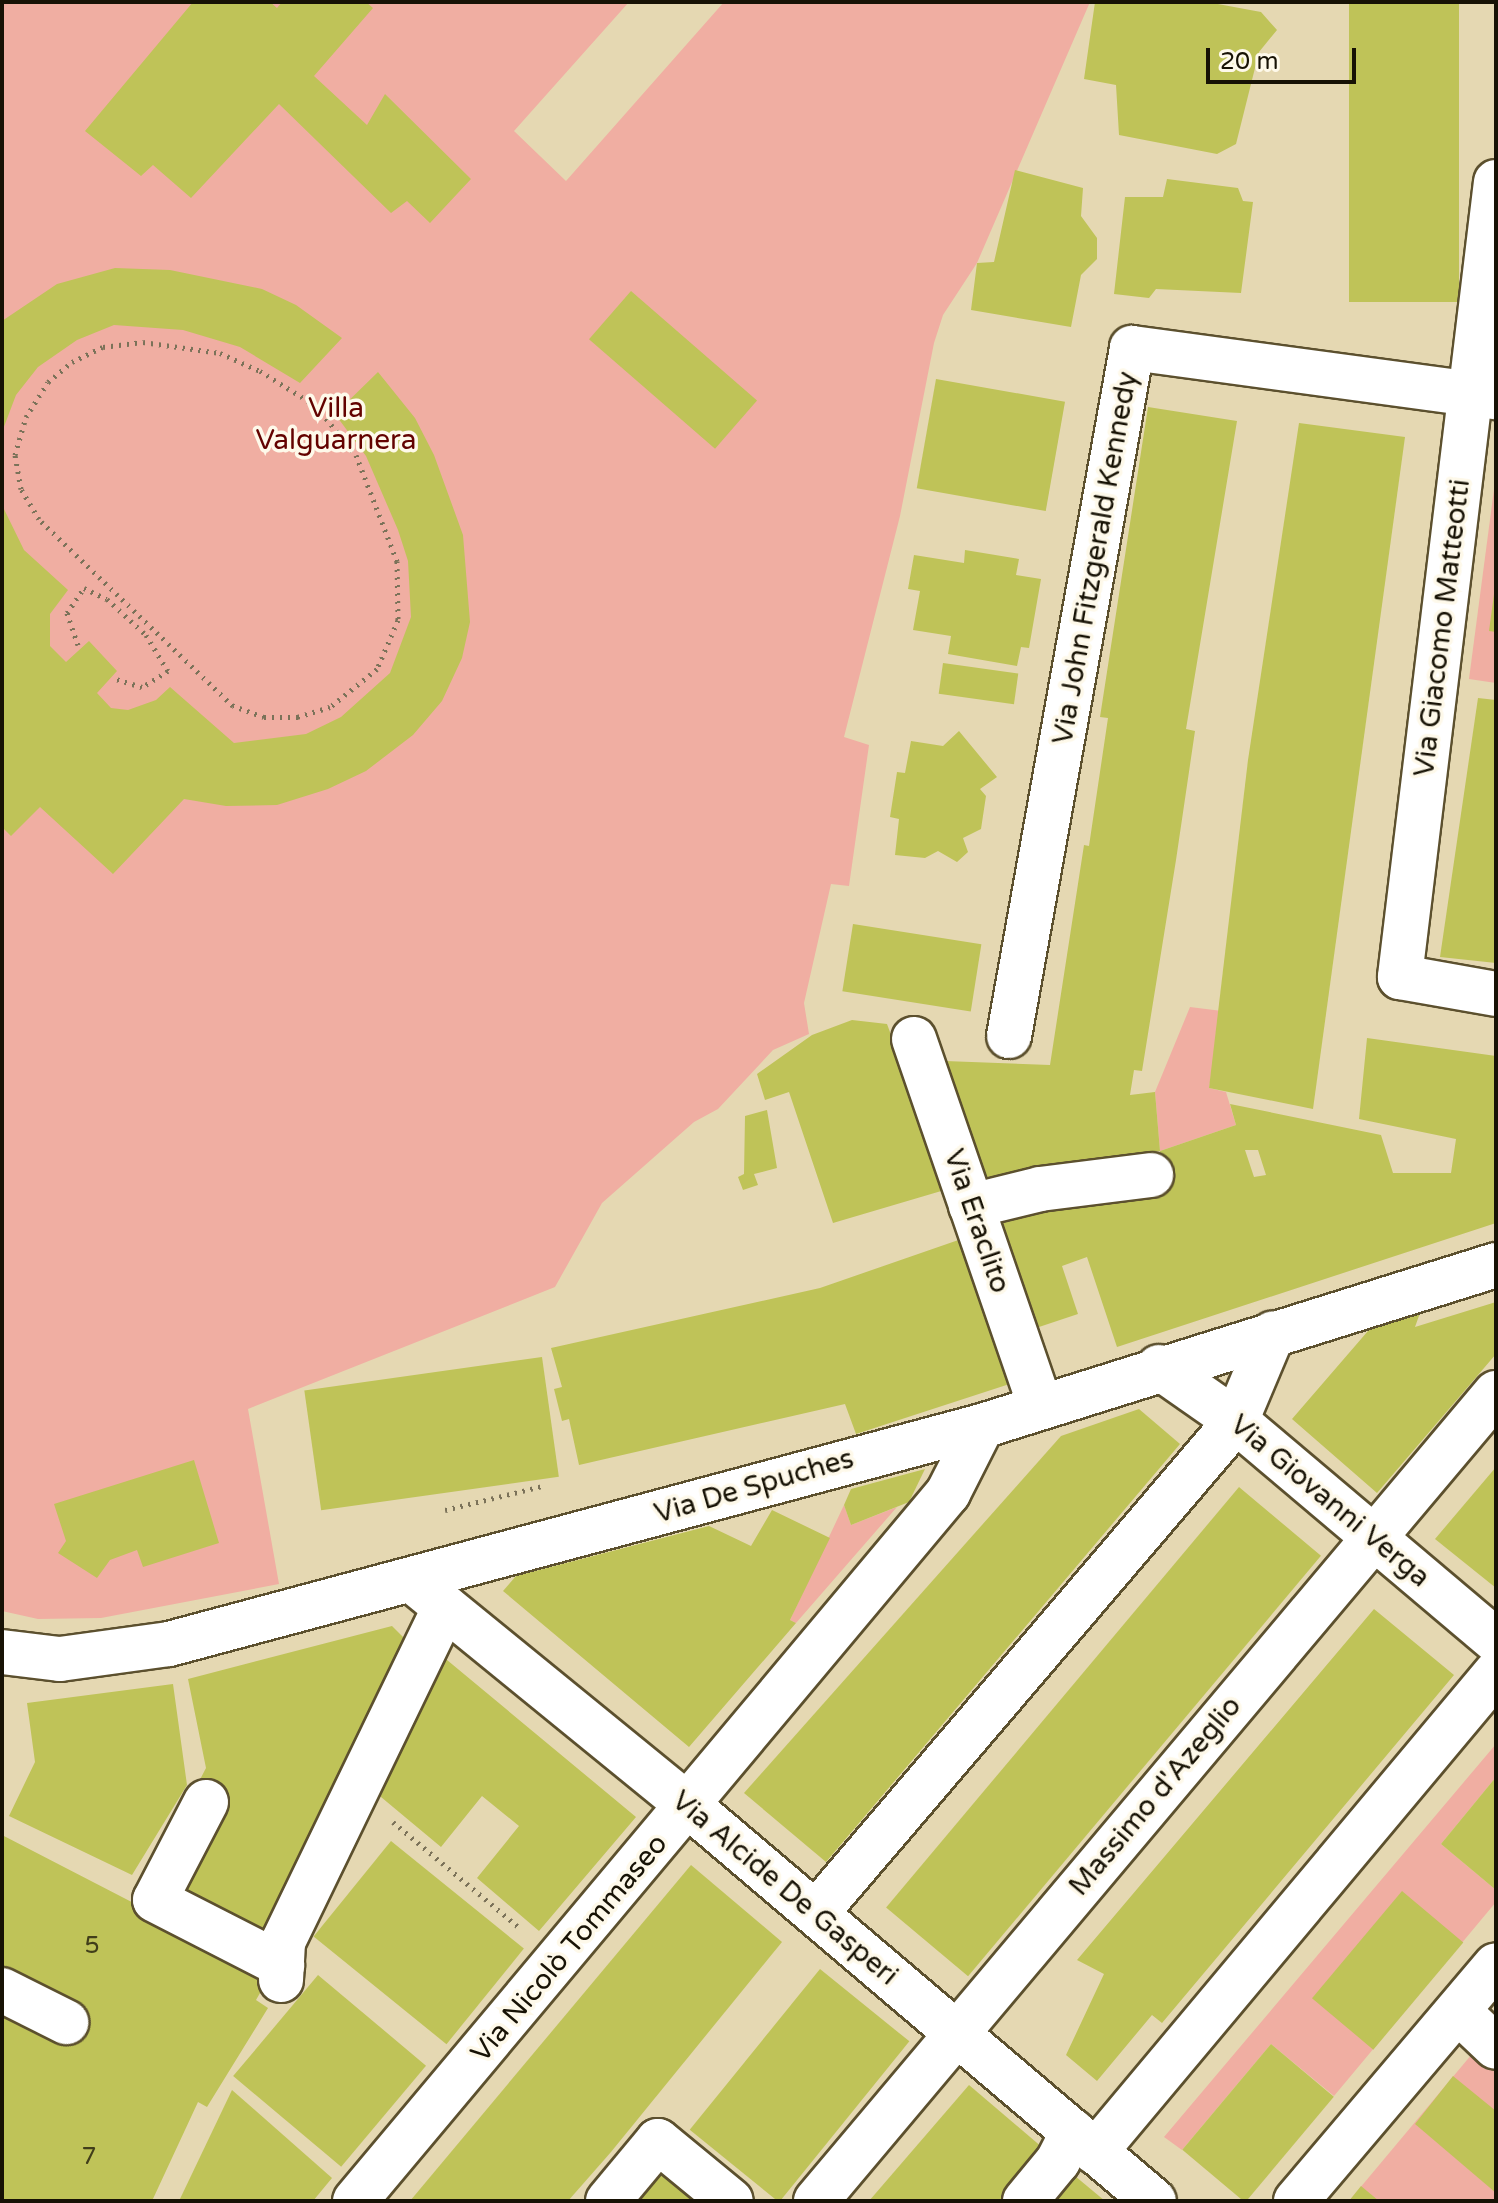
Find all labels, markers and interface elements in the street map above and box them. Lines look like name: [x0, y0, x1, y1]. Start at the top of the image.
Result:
scale bar: [1210, 32, 1360, 82]
text: 20 m: [1220, 47, 1278, 76]
street label: Via John Fitzgerald Kennedy: [1046, 369, 1144, 747]
park label: Villa Valguarnera: [255, 391, 417, 457]
street label: Via Giacomo Matteotti: [1407, 477, 1477, 779]
street label: Via Eraclito: [937, 1145, 1017, 1297]
street label: Via Giovanni Verga: [1223, 1408, 1437, 1594]
street label: Via De Spuches: [650, 1441, 858, 1531]
street label: Massimo d'Azeglio: [1062, 1690, 1248, 1902]
street label: Via Alcide De Gasperi: [665, 1784, 905, 1992]
street label: Via Nicolò Tommaseo: [464, 1827, 674, 2069]
house number: 5: [84, 1932, 100, 1960]
house number: 7: [81, 2143, 97, 2171]

